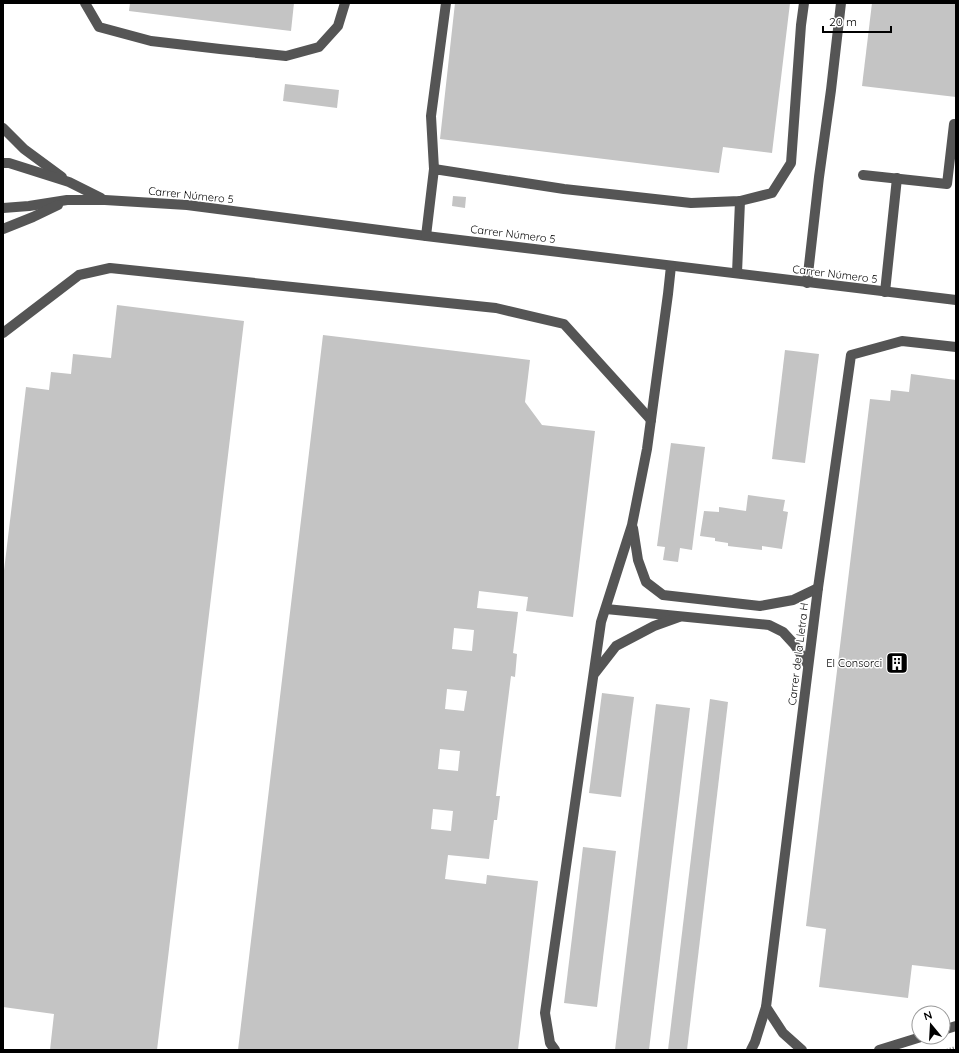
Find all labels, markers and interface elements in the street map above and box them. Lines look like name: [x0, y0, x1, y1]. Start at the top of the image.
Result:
scale bar: [823, 8, 891, 34]
text: 20 m: [829, 14, 857, 29]
street label: Carrer Número 5: [148, 184, 234, 206]
street label: Carrer Número 5: [470, 222, 556, 246]
street label: Carrer Número 5: [792, 262, 878, 286]
street label: Carrer de la Lletra H: [785, 602, 811, 706]
building icon: El Consorci: [884, 650, 910, 676]
place label: El Consorci: [826, 656, 882, 670]
north arrow: [911, 1005, 951, 1045]
text: N: [922, 1008, 934, 1023]

